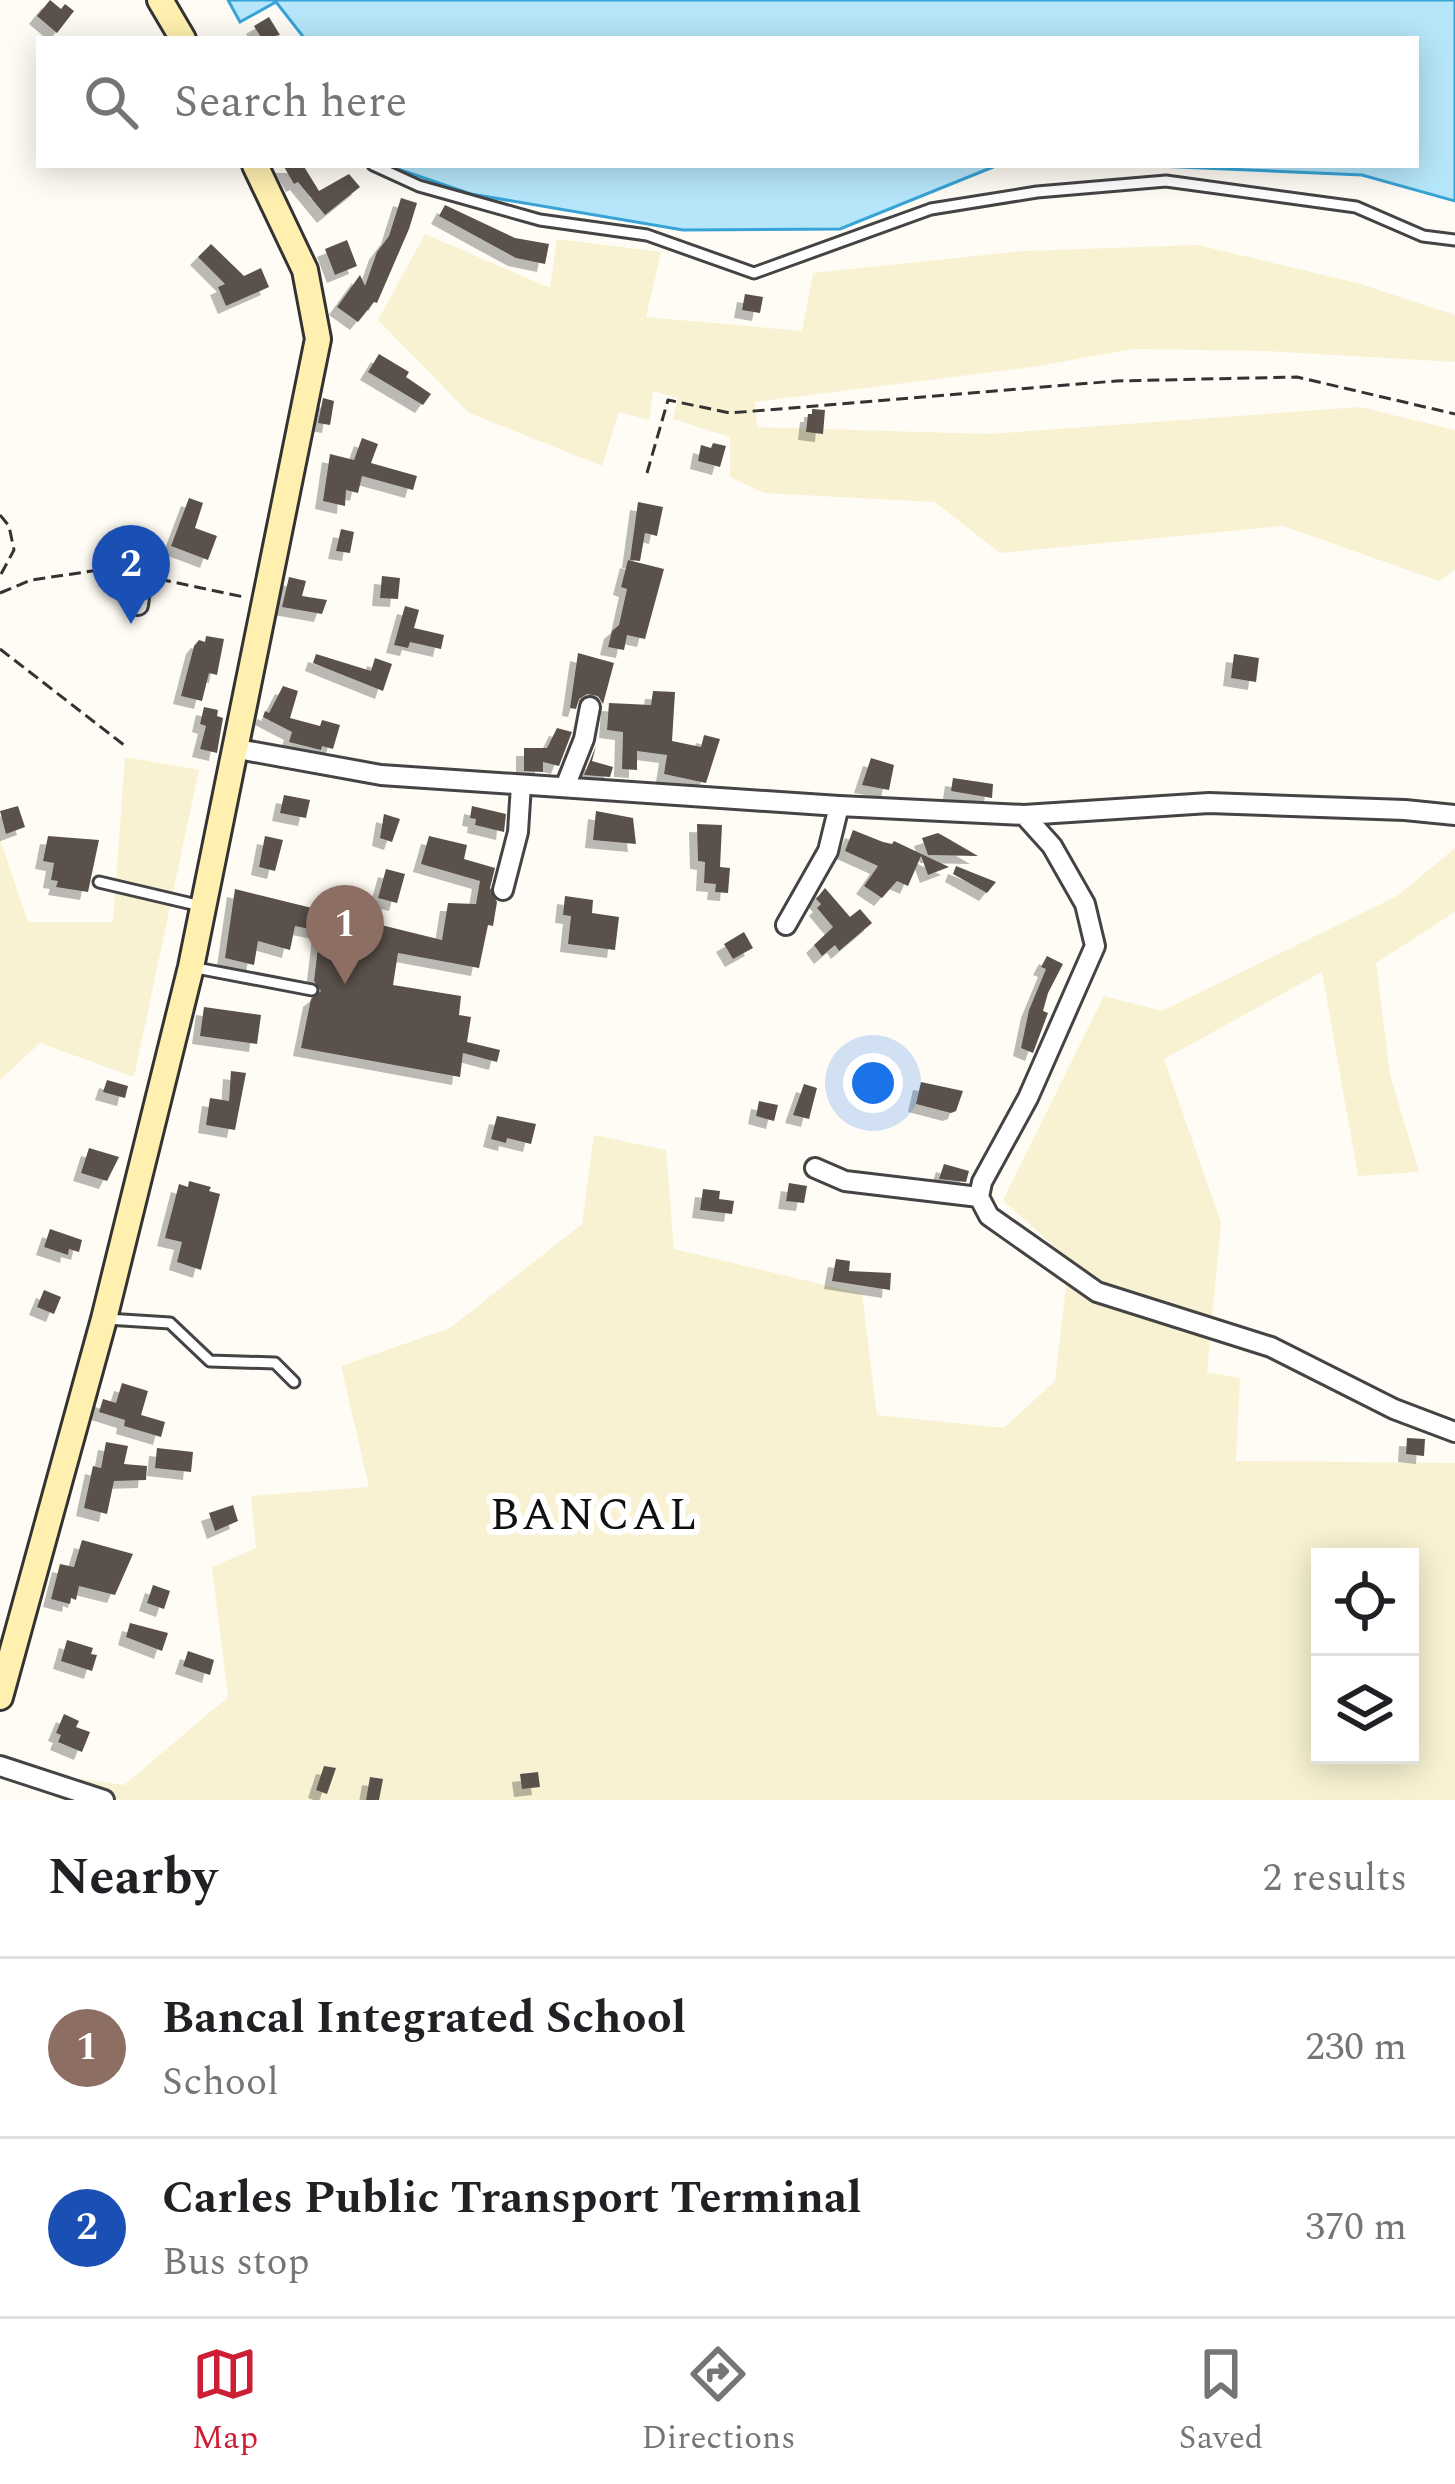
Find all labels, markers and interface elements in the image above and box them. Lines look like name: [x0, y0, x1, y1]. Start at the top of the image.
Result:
search box: [36, 36, 1419, 168]
text: Search here: [174, 68, 407, 137]
icon: search: [78, 69, 144, 135]
pin: 2: [92, 525, 170, 624]
pin: 1: [306, 885, 384, 984]
your location: [843, 1053, 903, 1113]
district label: BANCAL: [490, 1481, 700, 1550]
map controls: [1311, 1548, 1419, 1764]
button: locate: [1311, 1548, 1419, 1656]
button: layers: [1311, 1656, 1419, 1764]
text: Nearby: [48, 1839, 217, 1917]
text: 2 results: [1263, 1849, 1407, 1908]
text: Bancal Integrated School: [162, 1984, 686, 2053]
text: 1: [76, 2018, 98, 2077]
text: 230 m: [1305, 2018, 1407, 2077]
text: School: [162, 2053, 279, 2112]
text: Carles Public Transport Terminal: [162, 2164, 862, 2233]
text: 2: [76, 2198, 98, 2257]
text: 370 m: [1305, 2198, 1407, 2257]
text: Bus stop: [162, 2233, 310, 2292]
tab: Map: [192, 2341, 258, 2463]
tab: Directions: [641, 2341, 795, 2463]
tab: Saved: [1179, 2341, 1263, 2463]

